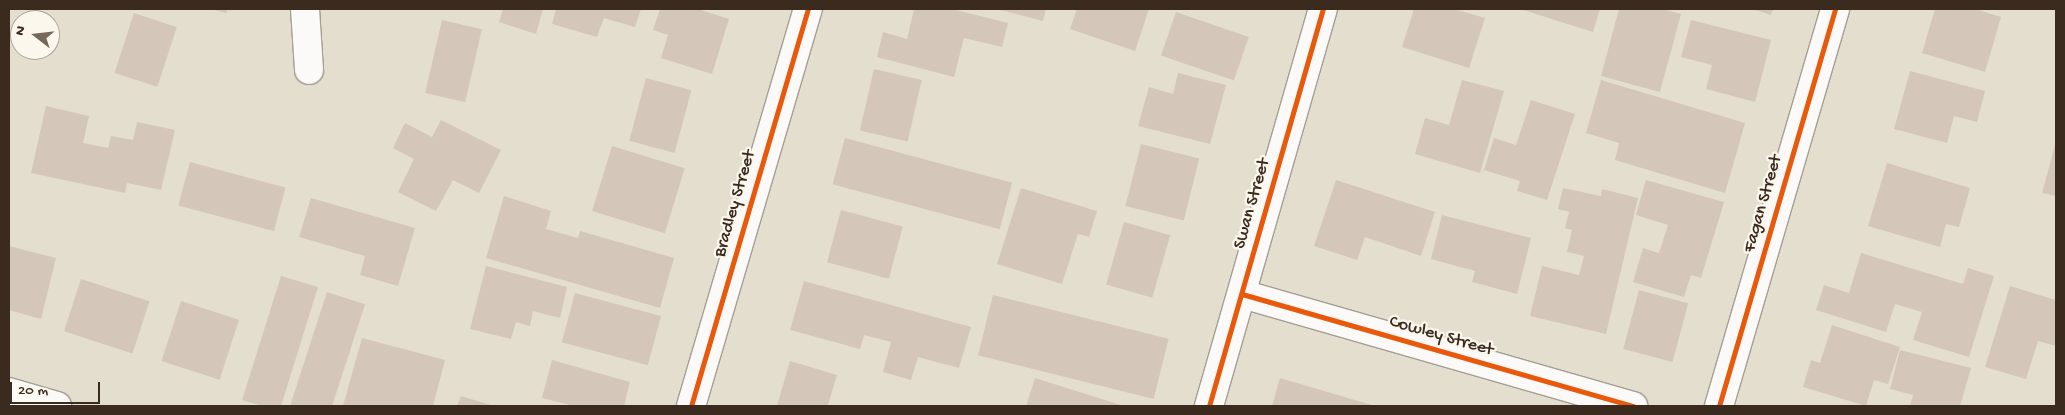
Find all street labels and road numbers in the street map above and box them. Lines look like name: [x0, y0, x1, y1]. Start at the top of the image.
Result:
street label: Bradley Street: [710, 148, 762, 260]
street label: Fagan Street: [1740, 153, 1788, 255]
street label: Swan Street: [1230, 156, 1276, 252]
street label: Cowley Street: [1386, 312, 1496, 362]

